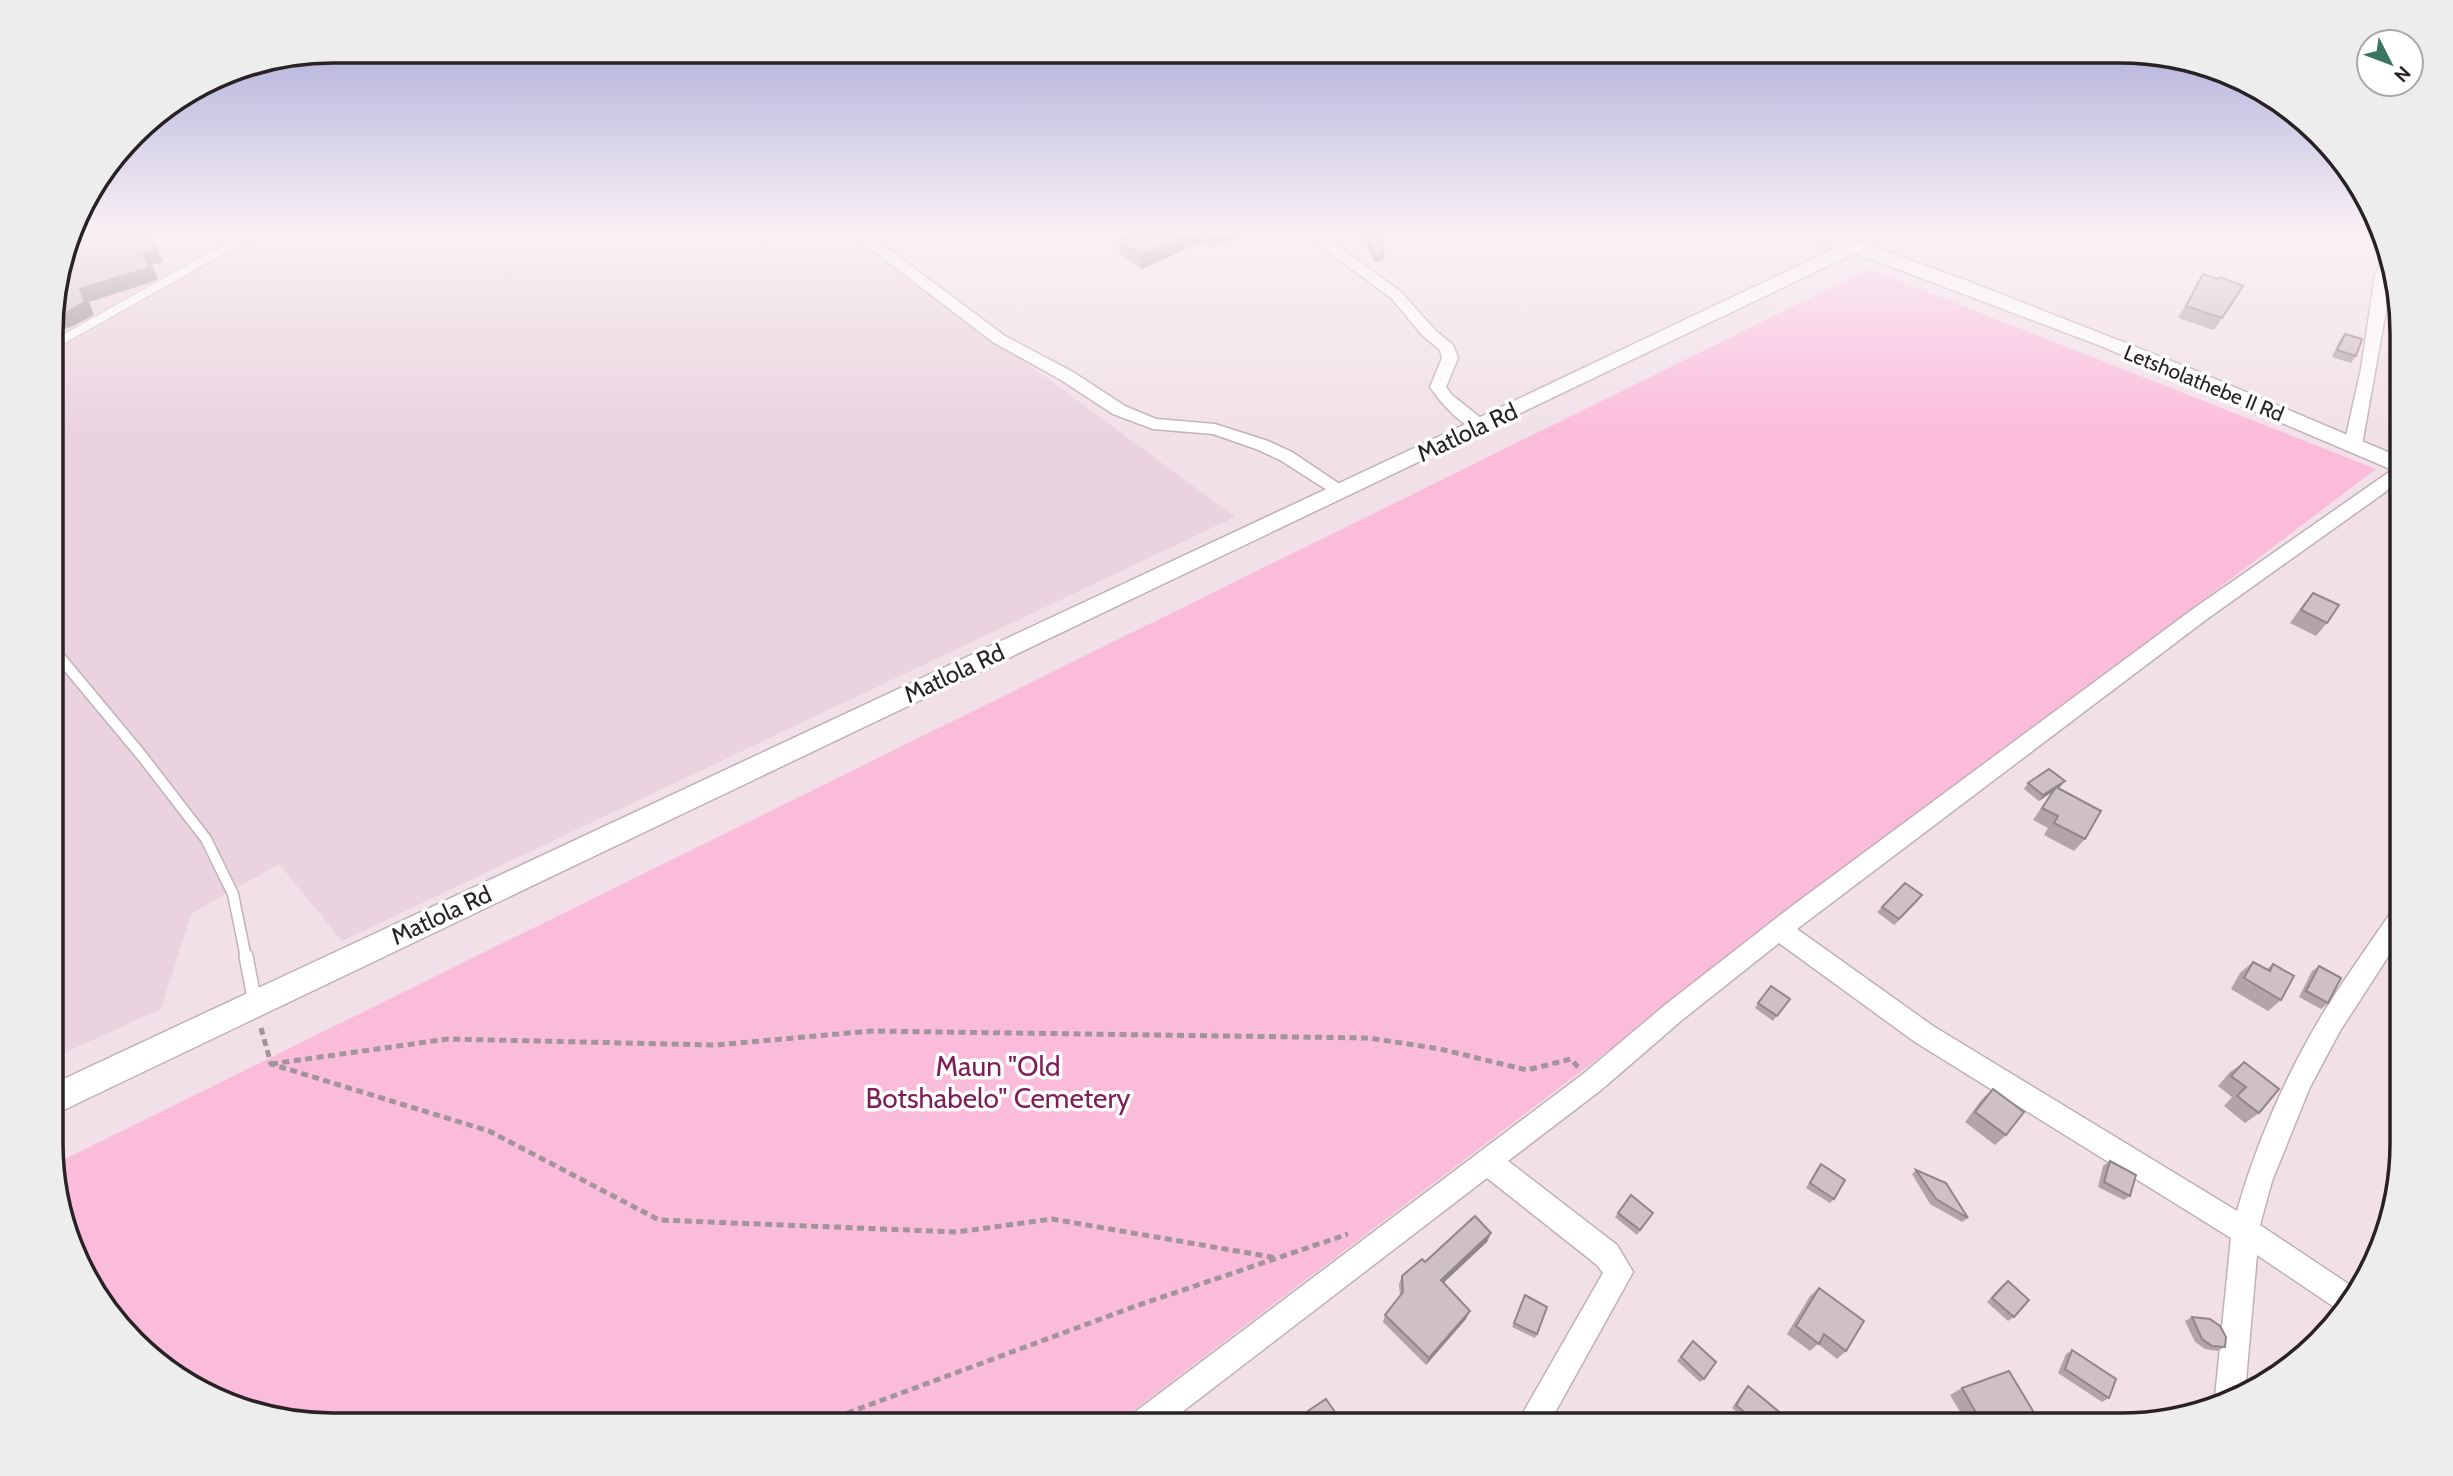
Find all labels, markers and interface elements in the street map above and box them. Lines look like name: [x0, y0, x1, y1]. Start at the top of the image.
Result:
north arrow: [2355, 28, 2425, 98]
text: N: [2389, 61, 2415, 87]
street label: Letsholathebe II Rd: [2120, 340, 2288, 426]
street label: Matlola Rd: [1412, 396, 1522, 468]
street label: Matlola Rd: [899, 637, 1009, 709]
street label: Matlola Rd: [386, 879, 496, 951]
park label: Maun "Old Botshabelo" Cemetery: [866, 1049, 1130, 1115]

